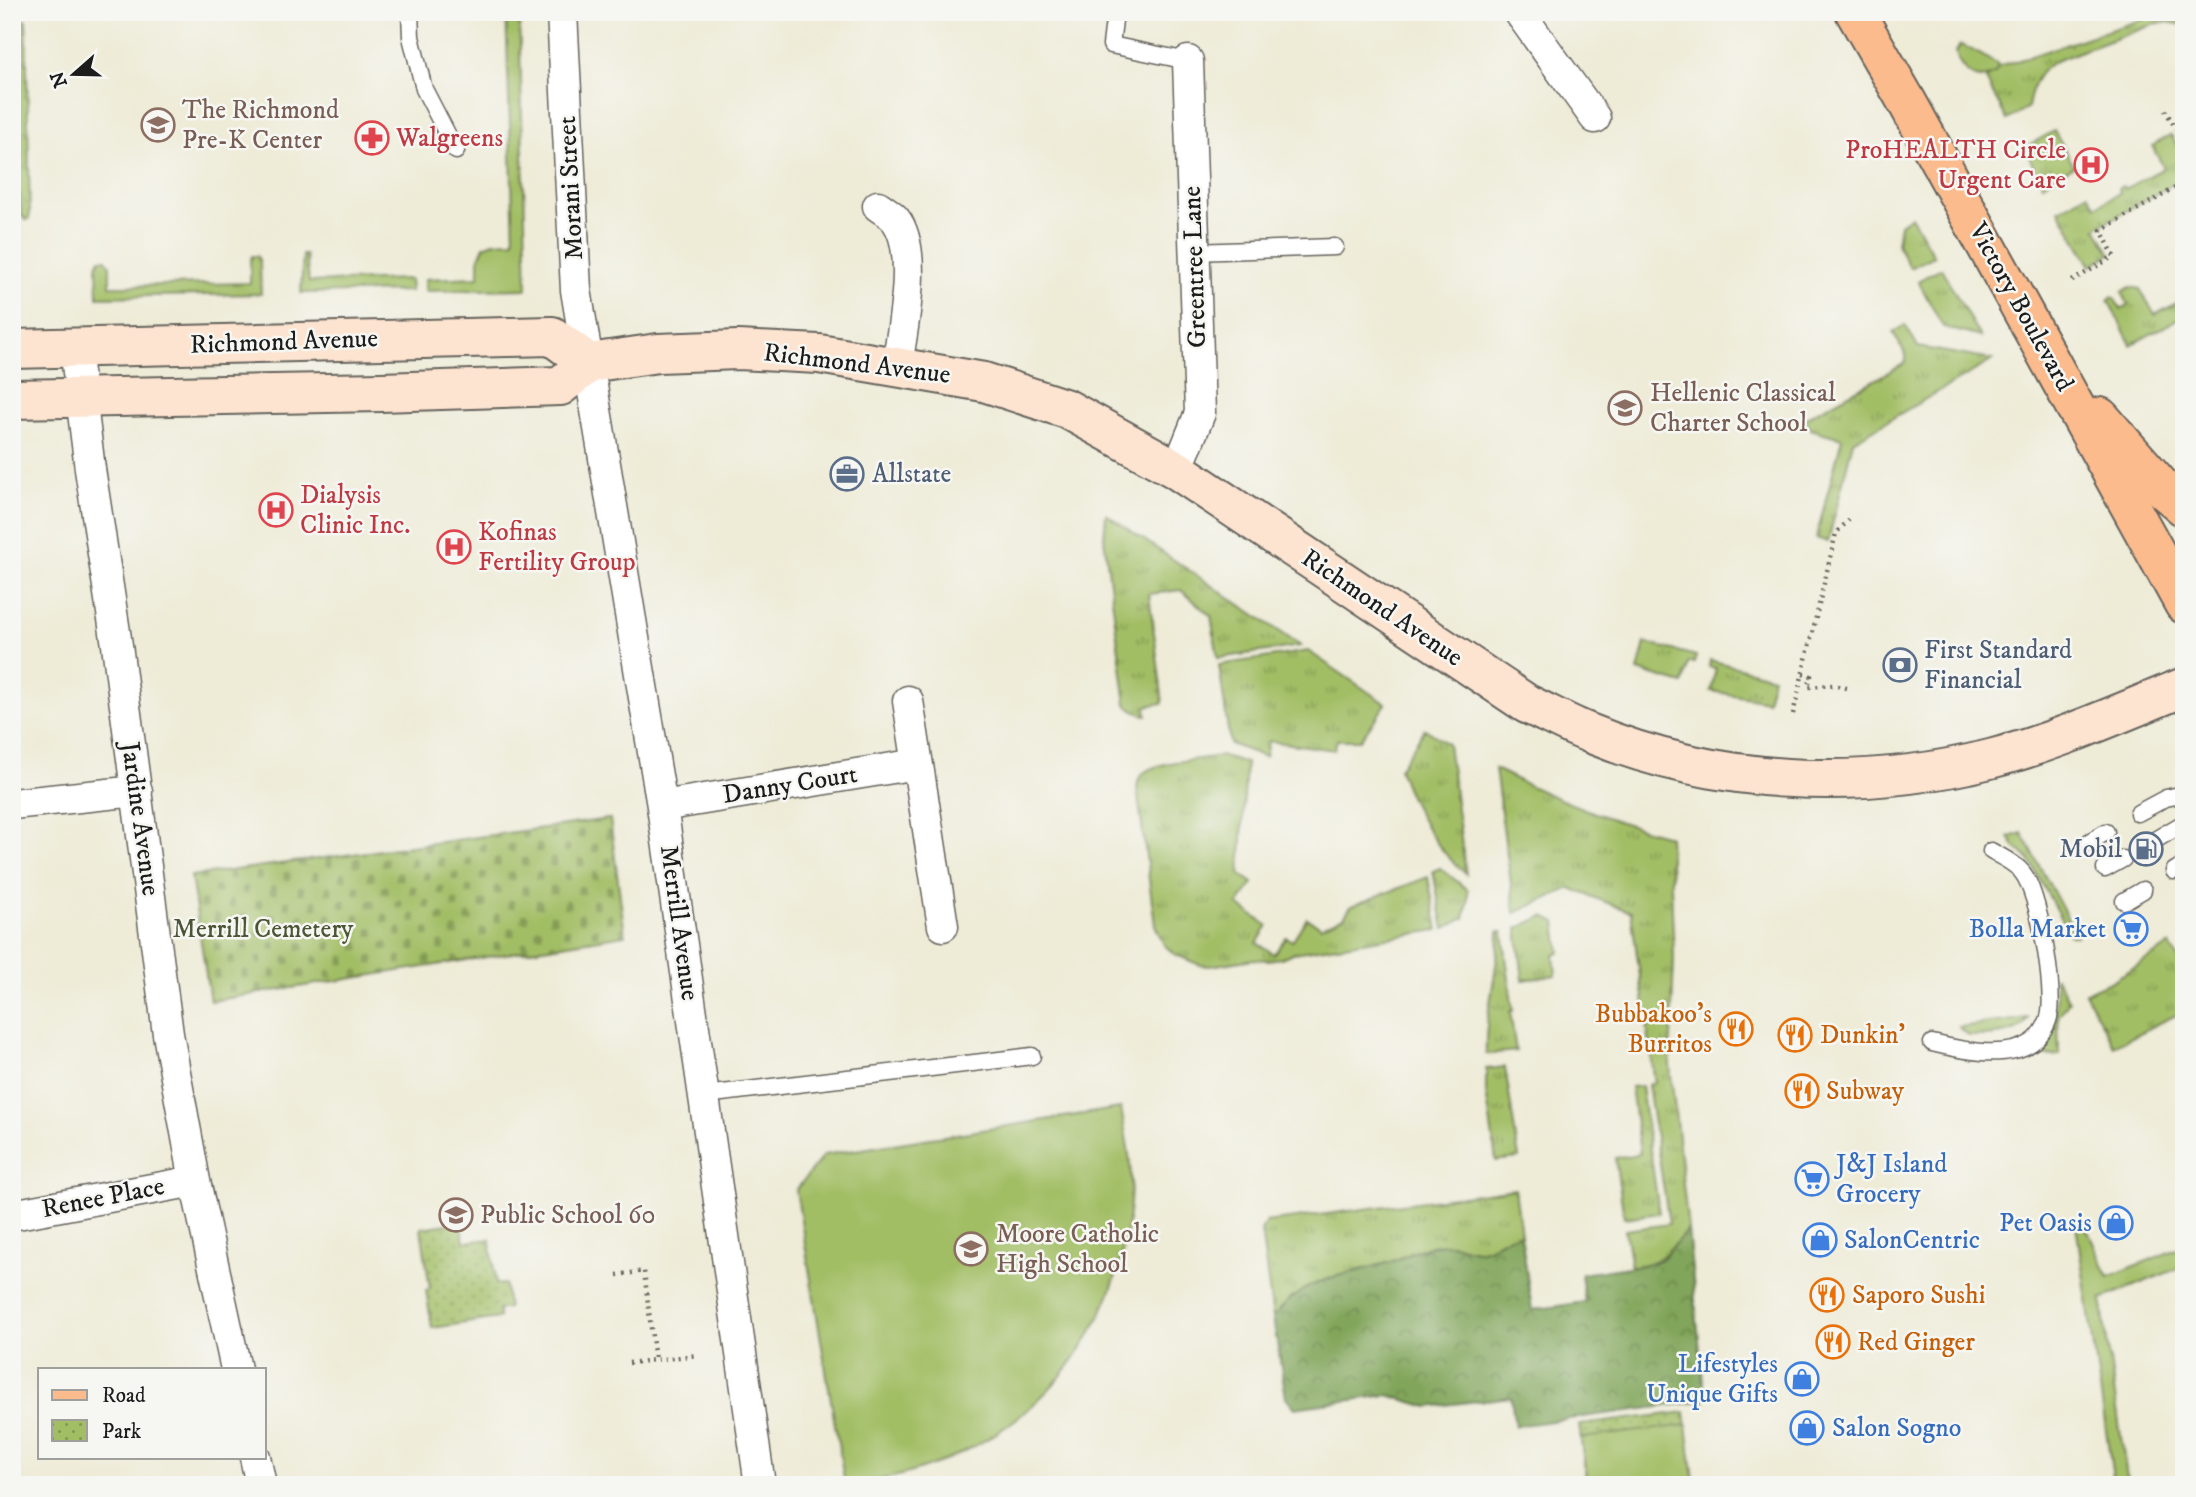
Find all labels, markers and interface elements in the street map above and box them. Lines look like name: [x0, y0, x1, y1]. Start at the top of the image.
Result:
north arrow: [38, 38, 108, 108]
text: N: [46, 68, 73, 91]
place label: The Richmond Pre-K Center: [182, 94, 339, 157]
school or university icon: The Richmond Pre-K Center: [139, 106, 177, 144]
street label: Morani Street: [551, 115, 591, 261]
pharmacy icon: Walgreens: [353, 119, 391, 157]
place label: Walgreens: [395, 122, 503, 155]
place label: ProHEALTH Circle Urgent Care: [1845, 134, 2066, 197]
hospital icon: ProHEALTH Circle Urgent Care: [2072, 146, 2110, 184]
street label: Greentree Lane: [1176, 185, 1214, 349]
street label: Victory Boulevard: [1961, 216, 2081, 397]
street label: Richmond Avenue: [190, 322, 378, 362]
street label: Richmond Avenue: [762, 336, 952, 392]
place label: Hellenic Classical Charter School: [1650, 377, 1836, 440]
school or university icon: Hellenic Classical Charter School: [1606, 389, 1644, 427]
office icon: Allstate: [828, 455, 866, 493]
place label: Allstate: [872, 458, 951, 491]
place label: Dialysis Clinic Inc.: [300, 479, 410, 542]
hospital icon: Dialysis Clinic Inc.: [257, 491, 295, 529]
place label: Kofinas Fertility Group: [478, 516, 636, 579]
hospital icon: Kofinas Fertility Group: [435, 528, 473, 566]
street label: Richmond Avenue: [1295, 542, 1469, 674]
place label: First Standard Financial: [1924, 634, 2072, 697]
bank icon: First Standard Financial: [1881, 646, 1919, 684]
street label: Jardine Avenue: [113, 738, 167, 898]
street label: Danny Court: [720, 758, 860, 812]
fuel station icon: Mobil: [2127, 830, 2165, 868]
place label: Mobil: [2059, 833, 2122, 866]
street label: Merrill Avenue: [652, 843, 706, 1003]
supermarket icon: Bolla Market: [2112, 910, 2150, 948]
park label: Merrill Cemetery: [173, 913, 354, 946]
place label: Bolla Market: [1969, 913, 2106, 946]
place label: Bubbakoo's Burritos: [1595, 998, 1712, 1061]
restaurant icon: Bubbakoo's Burritos: [1717, 1010, 1755, 1048]
restaurant icon: Dunkin': [1776, 1016, 1814, 1054]
place label: Dunkin': [1820, 1019, 1905, 1052]
restaurant icon: Subway: [1783, 1072, 1821, 1110]
place label: Subway: [1826, 1075, 1905, 1108]
place label: J&J Island Grocery: [1834, 1148, 1947, 1211]
supermarket icon: J&J Island Grocery: [1793, 1160, 1831, 1198]
street label: Renee Place: [39, 1170, 167, 1226]
school or university icon: Public School 60: [437, 1196, 475, 1234]
place label: Public School 60: [480, 1199, 655, 1232]
shop icon: Pet Oasis: [2097, 1204, 2135, 1242]
place label: Pet Oasis: [1999, 1207, 2092, 1240]
place label: Moore Catholic High School: [996, 1218, 1159, 1281]
shop icon: SalonCentric: [1801, 1221, 1839, 1259]
place label: SalonCentric: [1844, 1224, 1980, 1257]
school or university icon: Moore Catholic High School: [952, 1230, 990, 1268]
restaurant icon: Saporo Sushi: [1808, 1276, 1846, 1314]
place label: Saporo Sushi: [1852, 1279, 1985, 1312]
restaurant icon: Red Ginger: [1814, 1323, 1852, 1361]
place label: Red Ginger: [1857, 1326, 1975, 1359]
place label: Lifestyles Unique Gifts: [1646, 1348, 1778, 1411]
shop icon: Lifestyles Unique Gifts: [1783, 1360, 1821, 1398]
legend: [38, 1368, 266, 1458]
text: Road: [102, 1383, 146, 1409]
shop icon: Salon Sogno: [1788, 1409, 1826, 1447]
place label: Salon Sogno: [1832, 1412, 1961, 1445]
text: Park: [102, 1419, 142, 1445]

